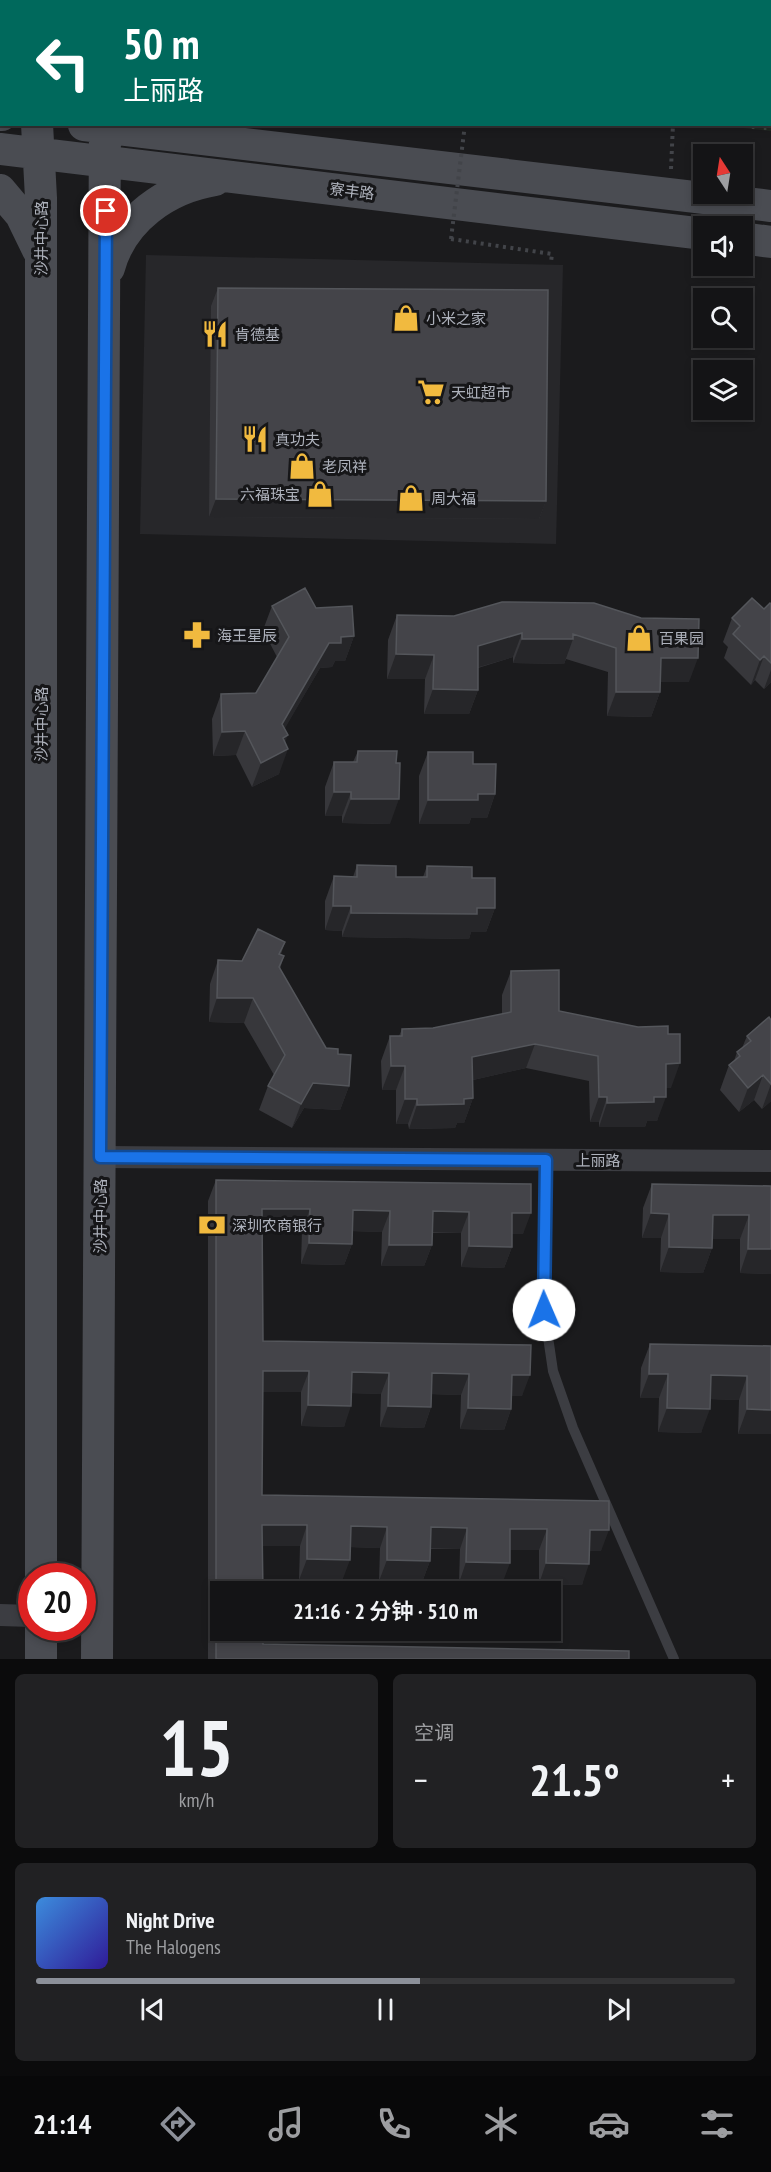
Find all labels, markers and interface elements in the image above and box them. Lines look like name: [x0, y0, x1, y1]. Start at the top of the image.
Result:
text: 50 m: [123, 16, 200, 71]
icon: left: [24, 24, 102, 102]
text: 上丽路: [123, 73, 204, 107]
north arrow: [693, 144, 753, 204]
map controls: [693, 144, 753, 420]
street label: 寮丰路: [329, 179, 375, 203]
pin: [80, 185, 131, 236]
icon: arrive: [89, 194, 122, 227]
street label: 沙井中心路: [32, 200, 51, 276]
button: sound: [693, 216, 753, 276]
button: search: [693, 288, 753, 348]
shop icon: 小米之家: [391, 303, 421, 333]
place label: 小米之家: [426, 309, 486, 328]
restaurant icon: 肯德基: [200, 319, 230, 349]
place label: 肯德基: [235, 325, 280, 344]
button: layers: [693, 360, 753, 420]
supermarket icon: 天虹超市: [416, 377, 446, 407]
place label: 天虹超市: [451, 383, 511, 402]
restaurant icon: 真功夫: [240, 424, 270, 454]
place label: 真功夫: [275, 430, 320, 449]
shop icon: 老凤祥: [287, 451, 317, 481]
place label: 老凤祥: [322, 457, 367, 476]
shop icon: 六福珠宝: [305, 479, 335, 509]
shop icon: 周大福: [396, 483, 426, 513]
place label: 六福珠宝: [240, 485, 300, 504]
place label: 周大福: [431, 489, 476, 508]
pharmacy icon: 海王星辰: [182, 620, 212, 650]
shop icon: 百果园: [624, 623, 654, 653]
place label: 海王星辰: [217, 626, 277, 645]
place label: 百果园: [659, 629, 704, 648]
street label: 沙井中心路: [32, 686, 51, 762]
street label: 上丽路: [575, 1151, 621, 1170]
street label: 沙井中心路: [91, 1178, 110, 1254]
bank icon: 深圳农商银行: [197, 1210, 227, 1240]
place label: 深圳农商银行: [232, 1216, 322, 1235]
position arrow: [512, 1278, 576, 1342]
speed limit sign: 20: [18, 1563, 96, 1641]
text: 21:16 · 2 分钟 · 510 m: [293, 1597, 478, 1625]
text: 15: [159, 1697, 234, 1798]
text: 空调: [414, 1720, 454, 1746]
text: 21.5°: [529, 1750, 620, 1808]
text: −: [414, 1758, 428, 1801]
text: +: [721, 1758, 735, 1801]
text: km/h: [179, 1787, 214, 1813]
text: Night Drive: [126, 1906, 215, 1934]
text: The Halogens: [126, 1934, 221, 1960]
icon: previous: [136, 1993, 169, 2026]
icon: pause: [369, 1993, 402, 2026]
icon: next: [602, 1993, 635, 2026]
icon: directions: [157, 2103, 199, 2145]
icon: music: [265, 2103, 307, 2145]
icon: phone: [373, 2103, 415, 2145]
icon: climate: [480, 2103, 522, 2145]
icon: car: [588, 2103, 630, 2145]
icon: filters: [696, 2103, 738, 2145]
text: 21:14: [33, 2107, 91, 2141]

